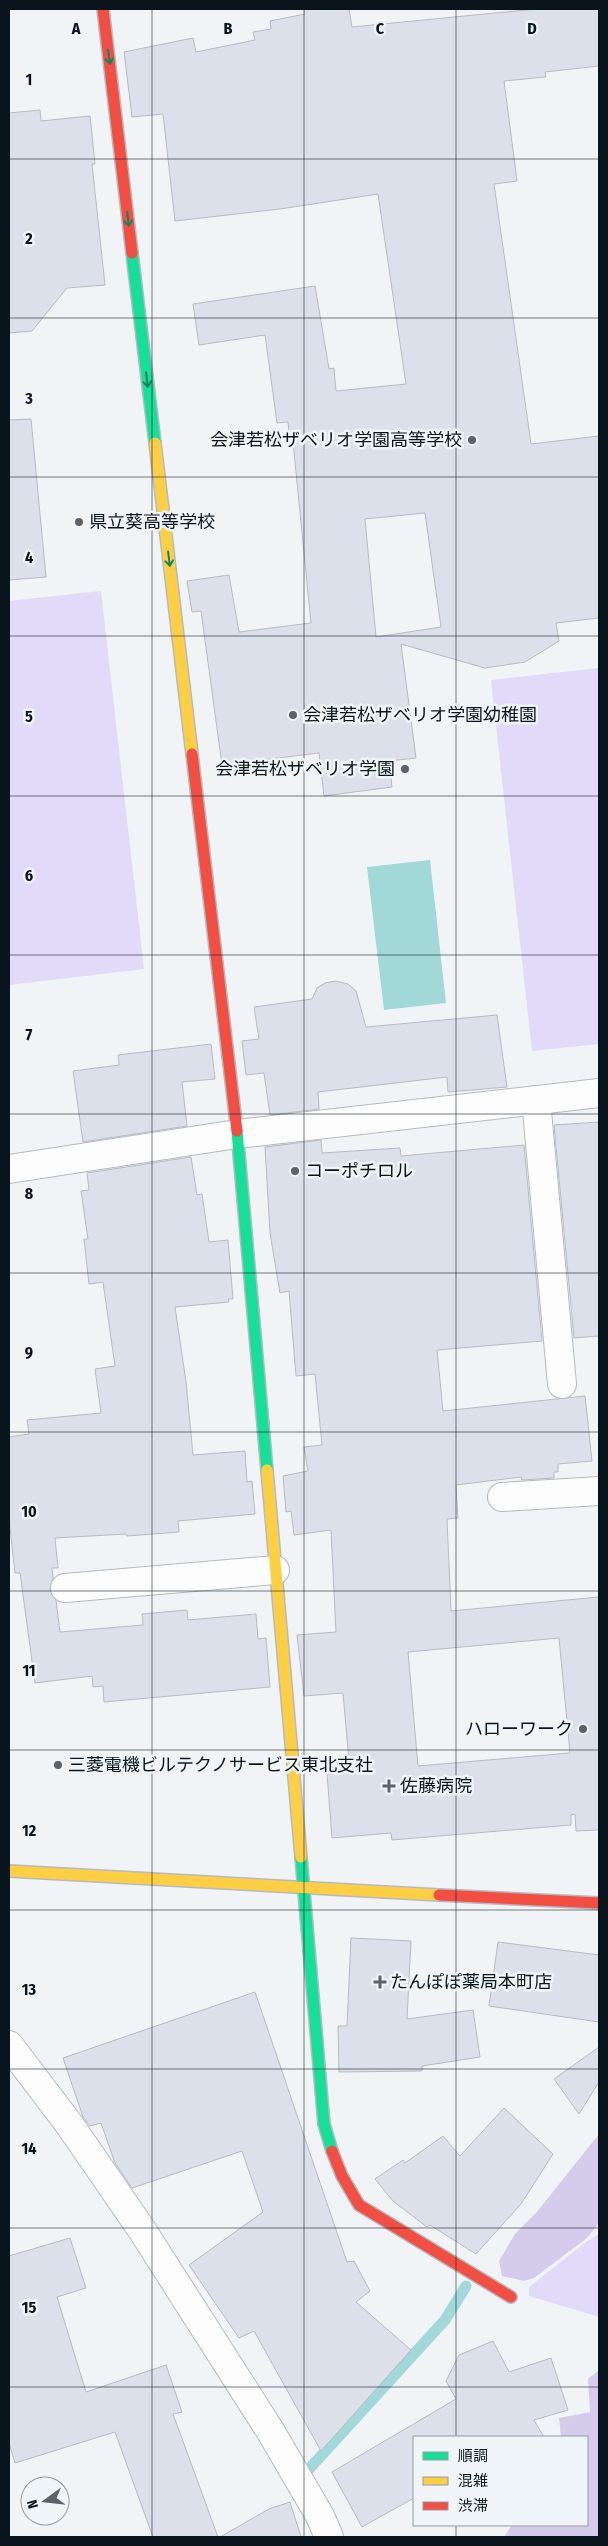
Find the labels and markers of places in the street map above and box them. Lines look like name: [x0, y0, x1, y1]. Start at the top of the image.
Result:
place label: 会津若松ザベリオ学園高等学校: [210, 429, 462, 451]
marker: 会津若松ザベリオ学園高等学校: [466, 434, 478, 446]
place label: 県立葵高等学校: [89, 511, 215, 533]
marker: 県立葵高等学校: [73, 516, 85, 528]
place label: 会津若松ザベリオ学園幼稚園: [303, 704, 537, 726]
marker: 会津若松ザベリオ学園幼稚園: [287, 709, 299, 721]
place label: 会津若松ザベリオ学園: [215, 758, 395, 780]
marker: 会津若松ザベリオ学園: [399, 763, 411, 775]
place label: コーポチロル: [305, 1160, 413, 1182]
marker: コーポチロル: [289, 1165, 301, 1177]
place label: ハローワーク: [465, 1718, 573, 1740]
marker: ハローワーク: [577, 1723, 589, 1735]
place label: 三菱電機ビルテクノサービス東北支社: [68, 1754, 373, 1776]
marker: 三菱電機ビルテクノサービス東北支社: [52, 1759, 64, 1771]
place label: 佐藤病院: [400, 1775, 472, 1797]
marker: 佐藤病院: [382, 1779, 396, 1793]
place label: たんぽぽ薬局本町店: [390, 1971, 552, 1993]
marker: たんぽぽ薬局本町店: [374, 1976, 386, 1988]

